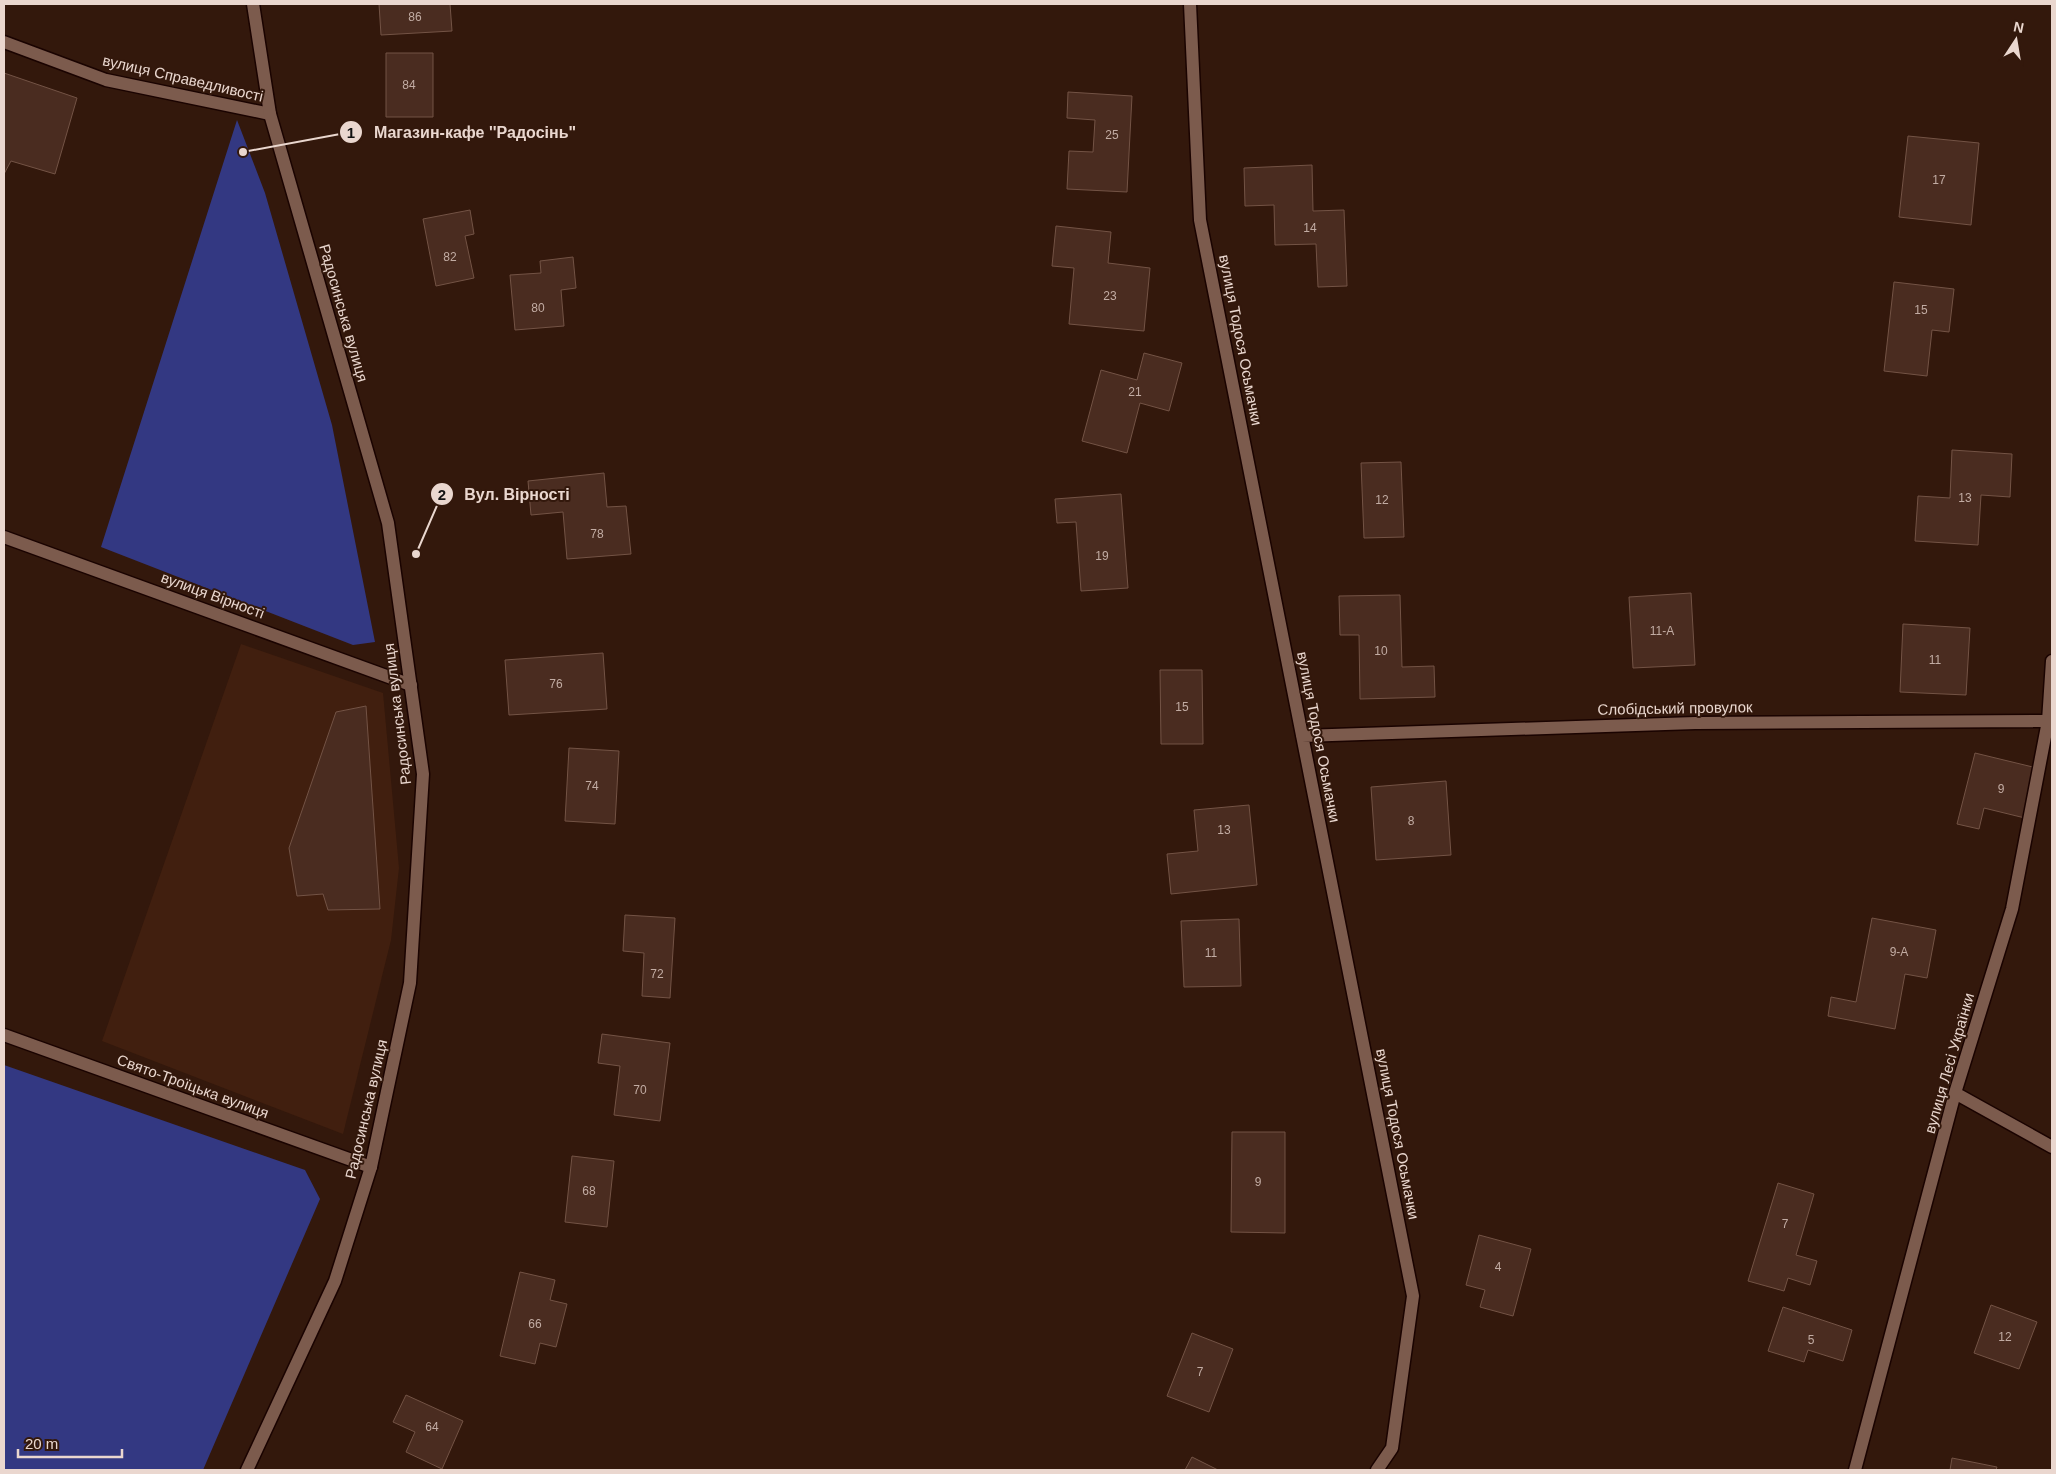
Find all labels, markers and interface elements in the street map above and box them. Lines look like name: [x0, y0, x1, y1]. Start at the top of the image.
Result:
house number: 86: [408, 10, 422, 24]
north arrow: [1991, 15, 2041, 65]
text: N: [2012, 18, 2025, 36]
street label: вулиця Справедливості: [101, 51, 265, 105]
house number: 84: [402, 78, 416, 92]
callout: Магазин-кафе ''Радосінь": [339, 117, 586, 148]
text: 1: [347, 124, 355, 141]
text: Магазин-кафе ''Радосінь": [374, 124, 576, 141]
house number: 25: [1105, 128, 1119, 142]
house number: 17: [1932, 173, 1946, 187]
house number: 14: [1303, 221, 1317, 235]
street label: Радосинська вулиця: [316, 242, 372, 384]
house number: 82: [443, 250, 457, 264]
street label: вулиця Тодося Осьмачки: [1216, 253, 1266, 427]
house number: 23: [1103, 289, 1117, 303]
house number: 80: [531, 301, 545, 315]
house number: 15: [1914, 303, 1928, 317]
house number: 21: [1128, 385, 1142, 399]
callout: Вул. Вірності: [429, 479, 580, 510]
text: 2: [438, 486, 446, 503]
text: Вул. Вірності: [464, 486, 570, 503]
house number: 13: [1958, 491, 1972, 505]
house number: 12: [1375, 493, 1389, 507]
house number: 78: [590, 527, 604, 541]
house number: 19: [1095, 549, 1109, 563]
street label: вулиця Вірності: [159, 568, 267, 622]
house number: 11-А: [1650, 624, 1674, 638]
street label: Радосинська вулиця: [380, 642, 414, 786]
house number: 10: [1374, 644, 1388, 658]
street label: вулиця Тодося Осьмачки: [1294, 650, 1344, 824]
house number: 11: [1929, 653, 1942, 667]
house number: 76: [549, 677, 563, 691]
street label: Слобідський провулок: [1597, 698, 1753, 718]
house number: 15: [1175, 700, 1189, 714]
house number: 74: [585, 779, 599, 793]
house number: 9: [1998, 782, 2005, 796]
house number: 8: [1408, 814, 1415, 828]
house number: 13: [1217, 823, 1231, 837]
house number: 9-А: [1890, 945, 1908, 959]
house number: 11: [1205, 946, 1218, 960]
house number: 72: [650, 967, 664, 981]
street label: вулиця Лесі Українки: [1921, 991, 1977, 1135]
street label: Радосинська вулиця: [342, 1038, 390, 1180]
street label: вулиця Тодося Осьмачки: [1373, 1047, 1423, 1221]
street label: Свято-Троїцька вулиця: [115, 1051, 271, 1121]
house number: 70: [633, 1083, 647, 1097]
house number: 9: [1255, 1175, 1262, 1189]
house number: 68: [582, 1184, 596, 1198]
house number: 7: [1782, 1217, 1789, 1231]
house number: 4: [1495, 1260, 1502, 1274]
house number: 66: [528, 1317, 542, 1331]
house number: 12: [1998, 1330, 2012, 1344]
house number: 5: [1808, 1333, 1815, 1347]
house number: 7: [1197, 1365, 1204, 1379]
house number: 64: [425, 1420, 439, 1434]
scale bar: [18, 1426, 121, 1458]
text: 20 m: [25, 1435, 58, 1452]

